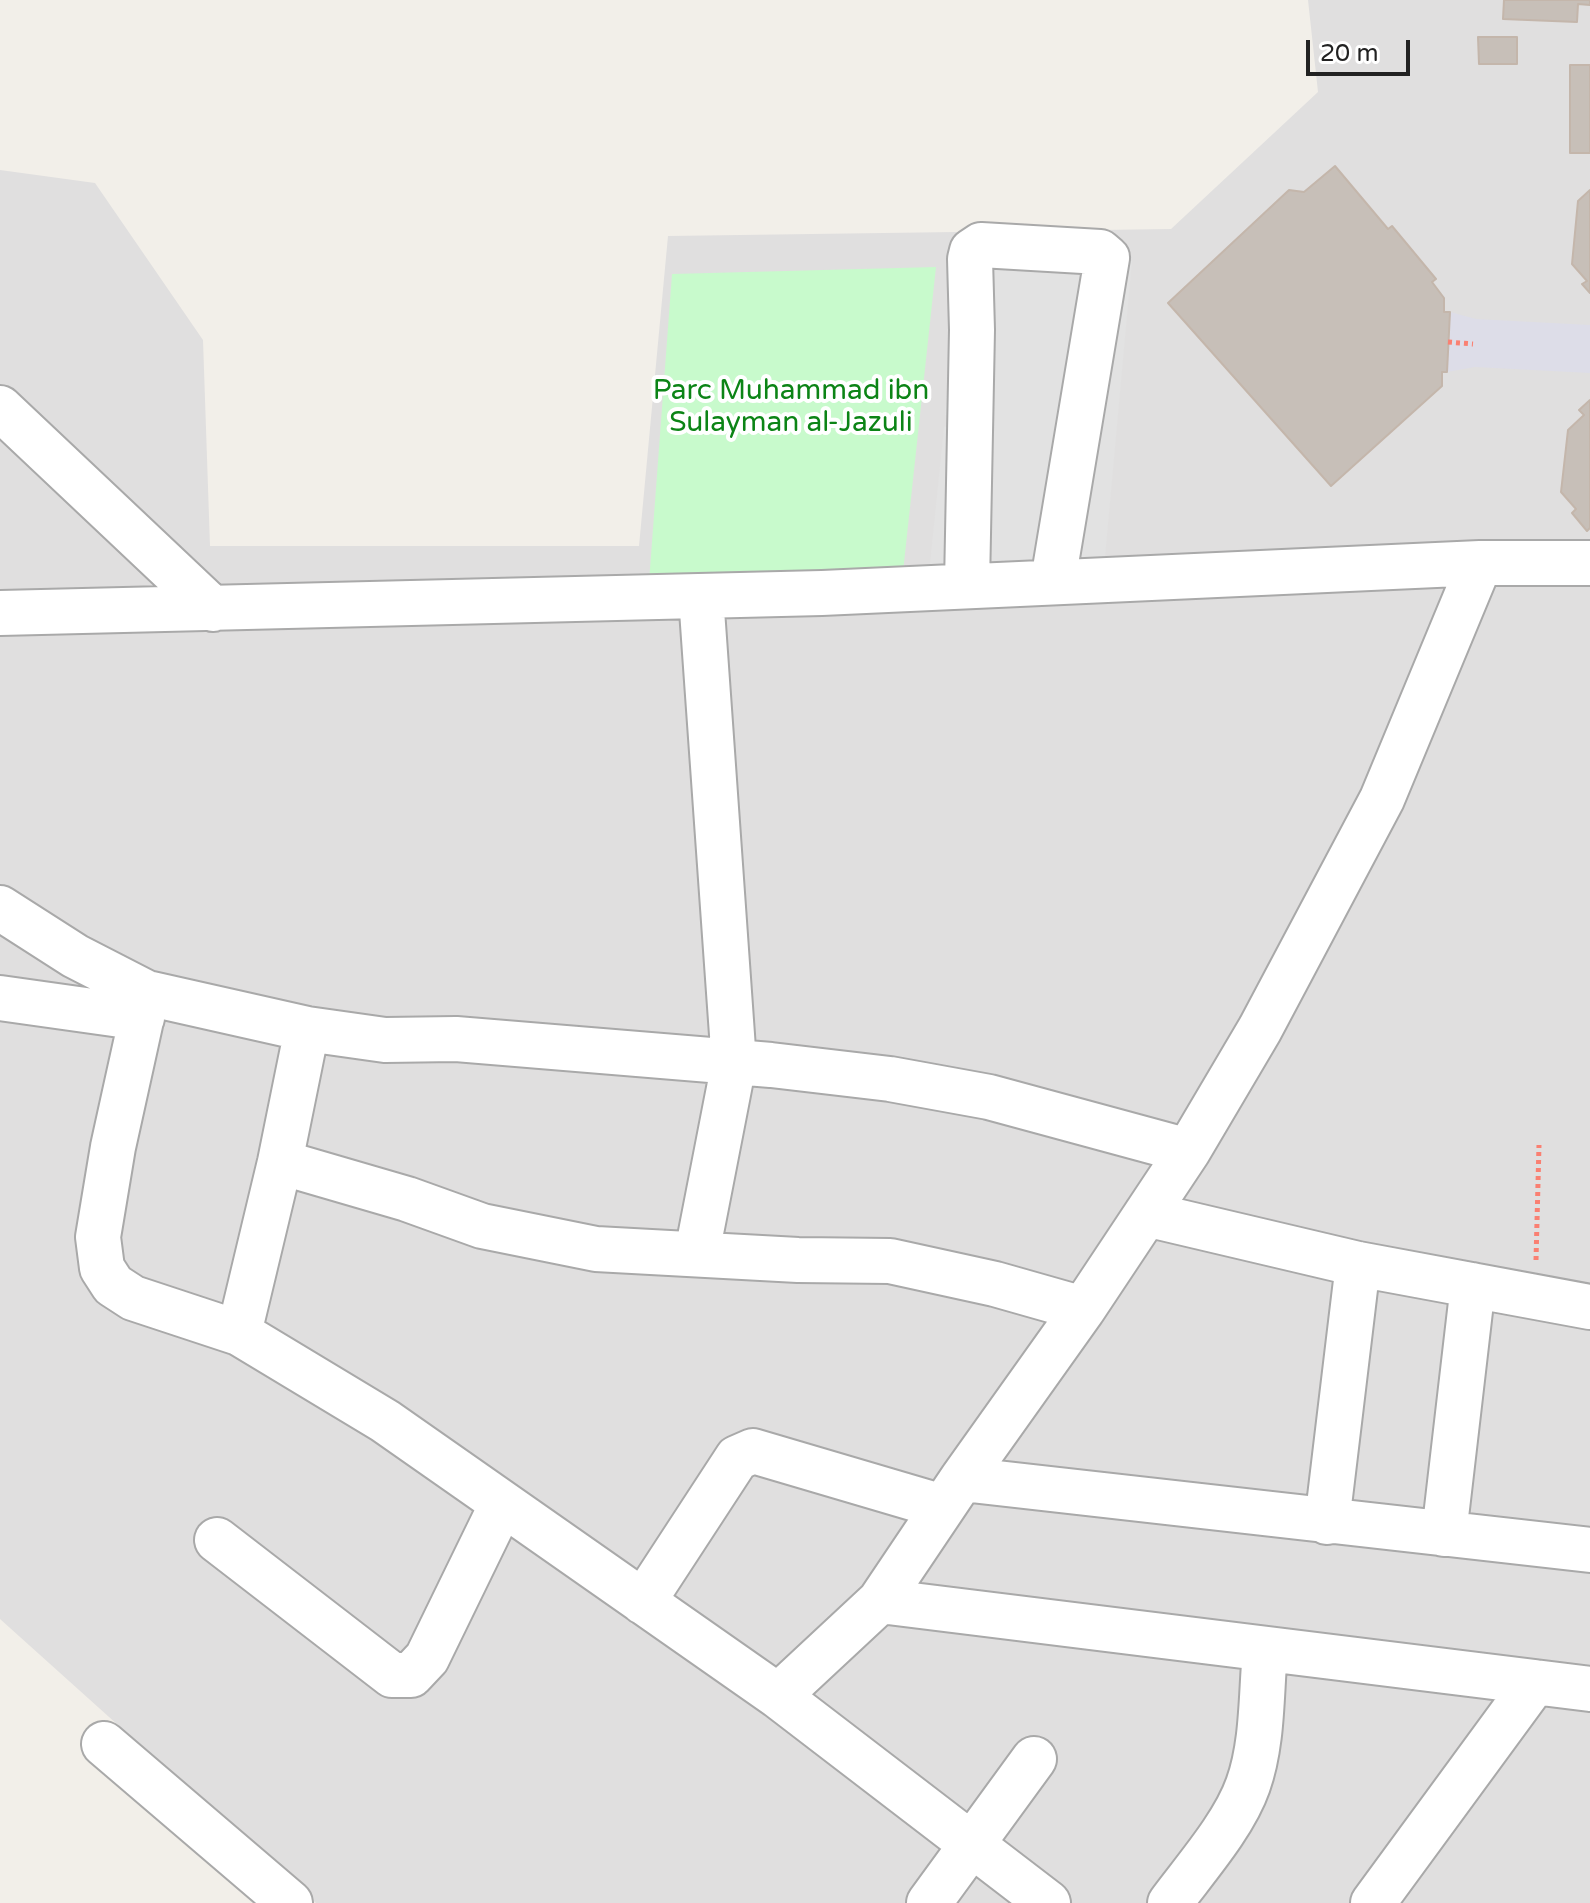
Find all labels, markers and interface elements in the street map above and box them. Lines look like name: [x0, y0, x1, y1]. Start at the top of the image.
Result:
scale bar: [1310, 24, 1414, 74]
text: 20 m: [1320, 39, 1378, 68]
park label: Parc Muhammad ibn Sulayman al-Jazuli: [653, 375, 929, 441]

